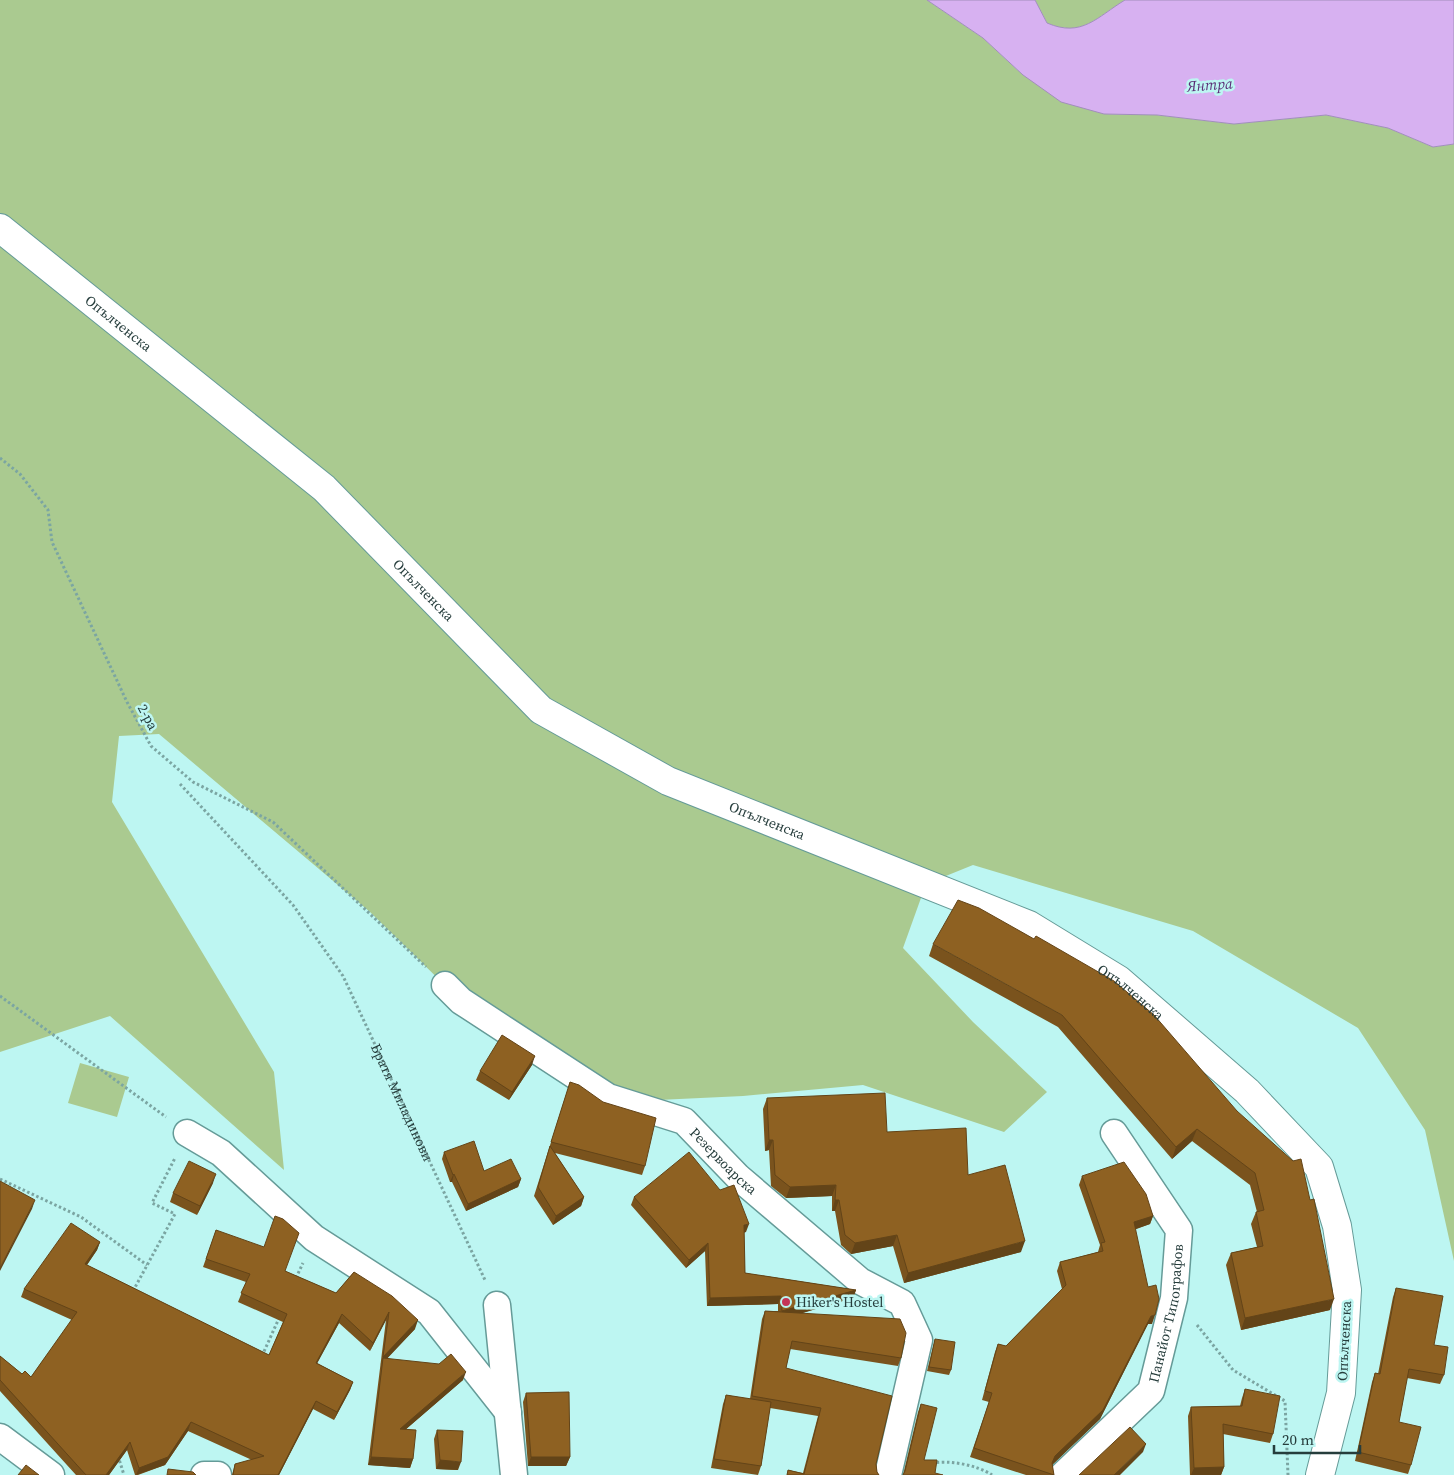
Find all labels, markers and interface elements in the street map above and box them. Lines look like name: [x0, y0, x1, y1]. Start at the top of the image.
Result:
water label: Янтра: [1185, 72, 1234, 97]
street label: Опълченска: [81, 290, 157, 357]
street label: Опълченска: [388, 554, 459, 626]
street label: 2-ра: [133, 701, 163, 734]
street label: Опълченска: [726, 796, 809, 845]
street label: Опълченска: [1094, 959, 1169, 1025]
street label: Братя Миладинови: [366, 1040, 438, 1165]
street label: Резервоарска: [685, 1123, 762, 1200]
street label: Панайот Типографов: [1143, 1243, 1188, 1385]
place label: Hiker's Hostel: [796, 1292, 883, 1312]
marker: Hiker's Hostel: [780, 1296, 792, 1308]
street label: Опълченска: [1332, 1300, 1356, 1382]
scale bar: [1274, 1422, 1360, 1454]
text: 20 m: [1282, 1429, 1314, 1450]

